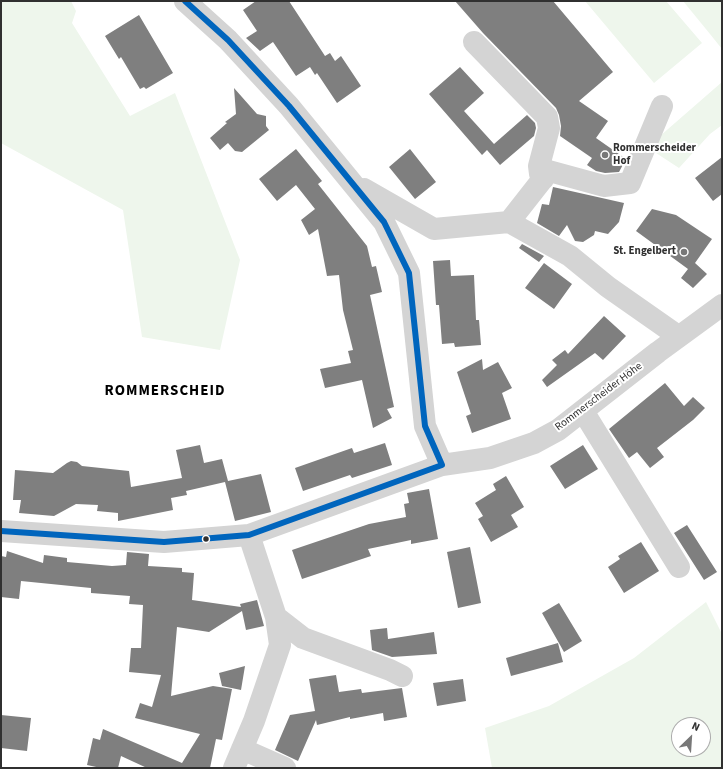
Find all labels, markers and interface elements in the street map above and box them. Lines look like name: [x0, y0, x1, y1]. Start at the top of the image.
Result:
place label: Rommerscheider Hof: [613, 142, 696, 168]
marker: Rommerscheider Hof: [600, 150, 610, 160]
place label: St. Engelbert: [613, 245, 676, 259]
marker: St. Engelbert: [679, 247, 689, 257]
street label: Rommerscheider Höhe: [553, 360, 645, 434]
district label: ROMMERSCHEID: [105, 383, 225, 401]
unlabelled marker: [201, 534, 211, 544]
north arrow: [671, 717, 711, 757]
text: N: [689, 718, 702, 735]

